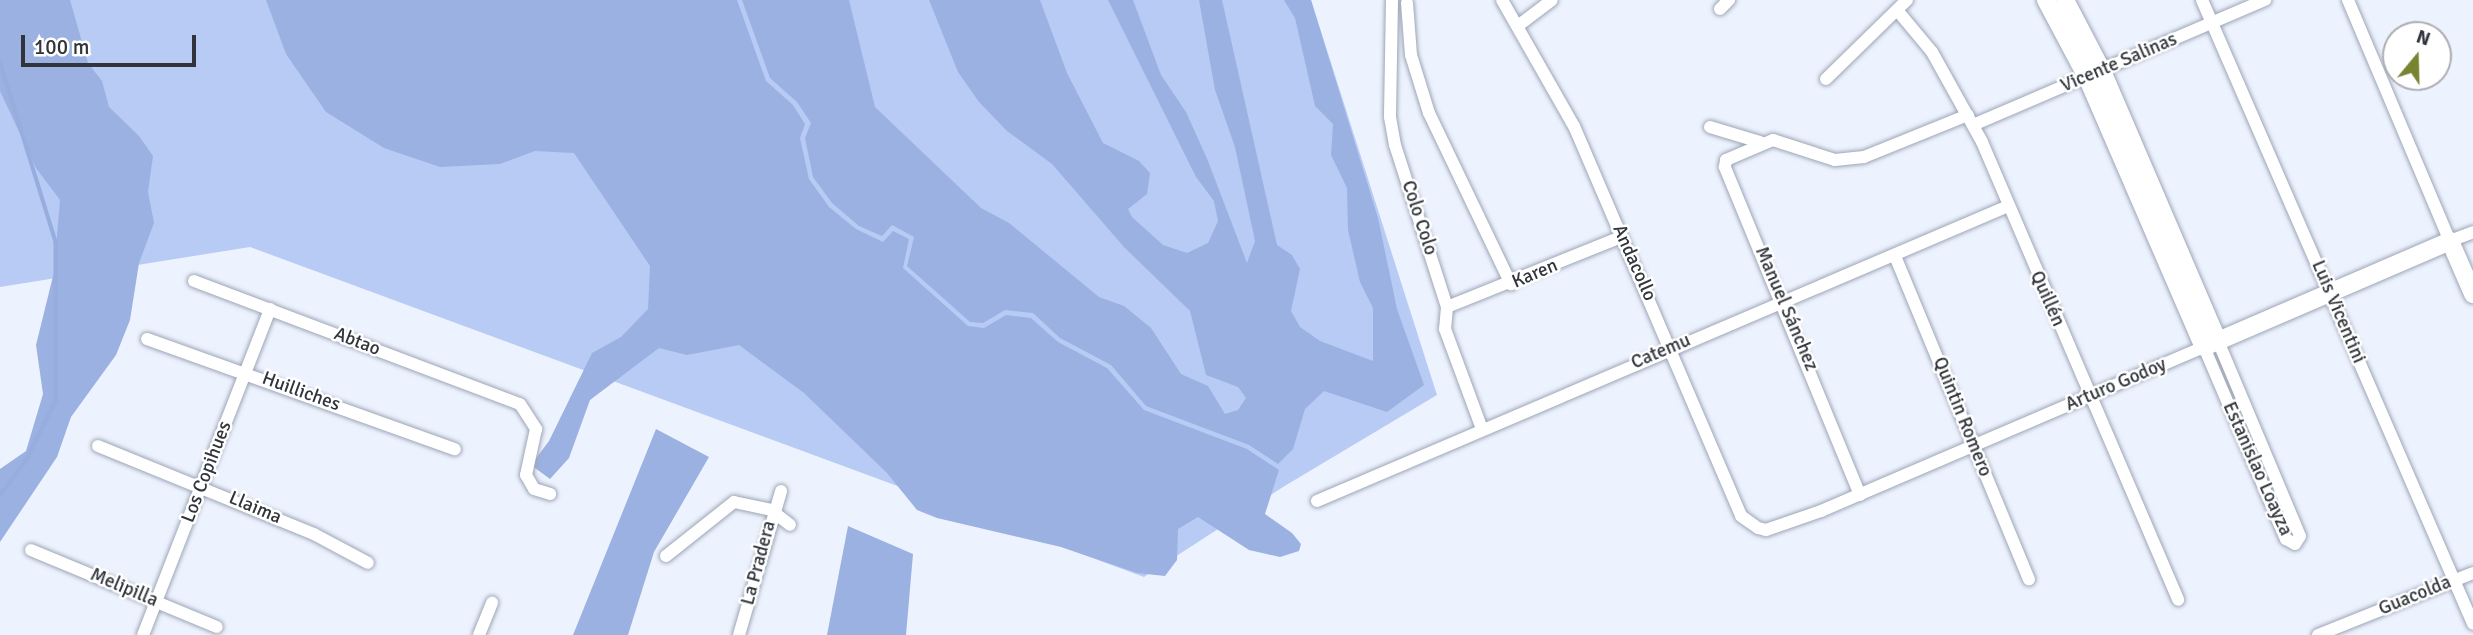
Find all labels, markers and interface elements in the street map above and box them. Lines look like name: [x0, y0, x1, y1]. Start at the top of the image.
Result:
scale bar: [24, 21, 200, 65]
north arrow: [2382, 21, 2452, 91]
text: N: [2413, 25, 2433, 52]
street label: Vicente Salinas: [2057, 28, 2181, 98]
text: 100 m: [34, 34, 89, 60]
street label: Colo Colo: [1396, 178, 1442, 258]
street label: Andacollo: [1607, 221, 1661, 305]
street label: Manuel Sánchez: [1750, 243, 1822, 375]
street label: Karen: [1509, 254, 1561, 294]
street label: Luis Vicentini: [2306, 257, 2370, 367]
street label: Quillén: [2025, 268, 2069, 330]
street label: Abtao: [331, 323, 383, 361]
street label: Catemu: [1628, 329, 1694, 375]
street label: Quintin Romero: [1928, 354, 1996, 480]
street label: Arturo Godoy: [2062, 354, 2170, 416]
street label: Huilliches: [259, 367, 343, 417]
street label: Estanislao Loayza: [2217, 399, 2297, 539]
street label: Los Copihues: [177, 418, 237, 526]
street label: Llaima: [225, 487, 285, 529]
street label: La Pradera: [737, 518, 781, 608]
street label: Melipilla: [87, 564, 161, 612]
street label: Guacolda: [2375, 571, 2455, 621]

